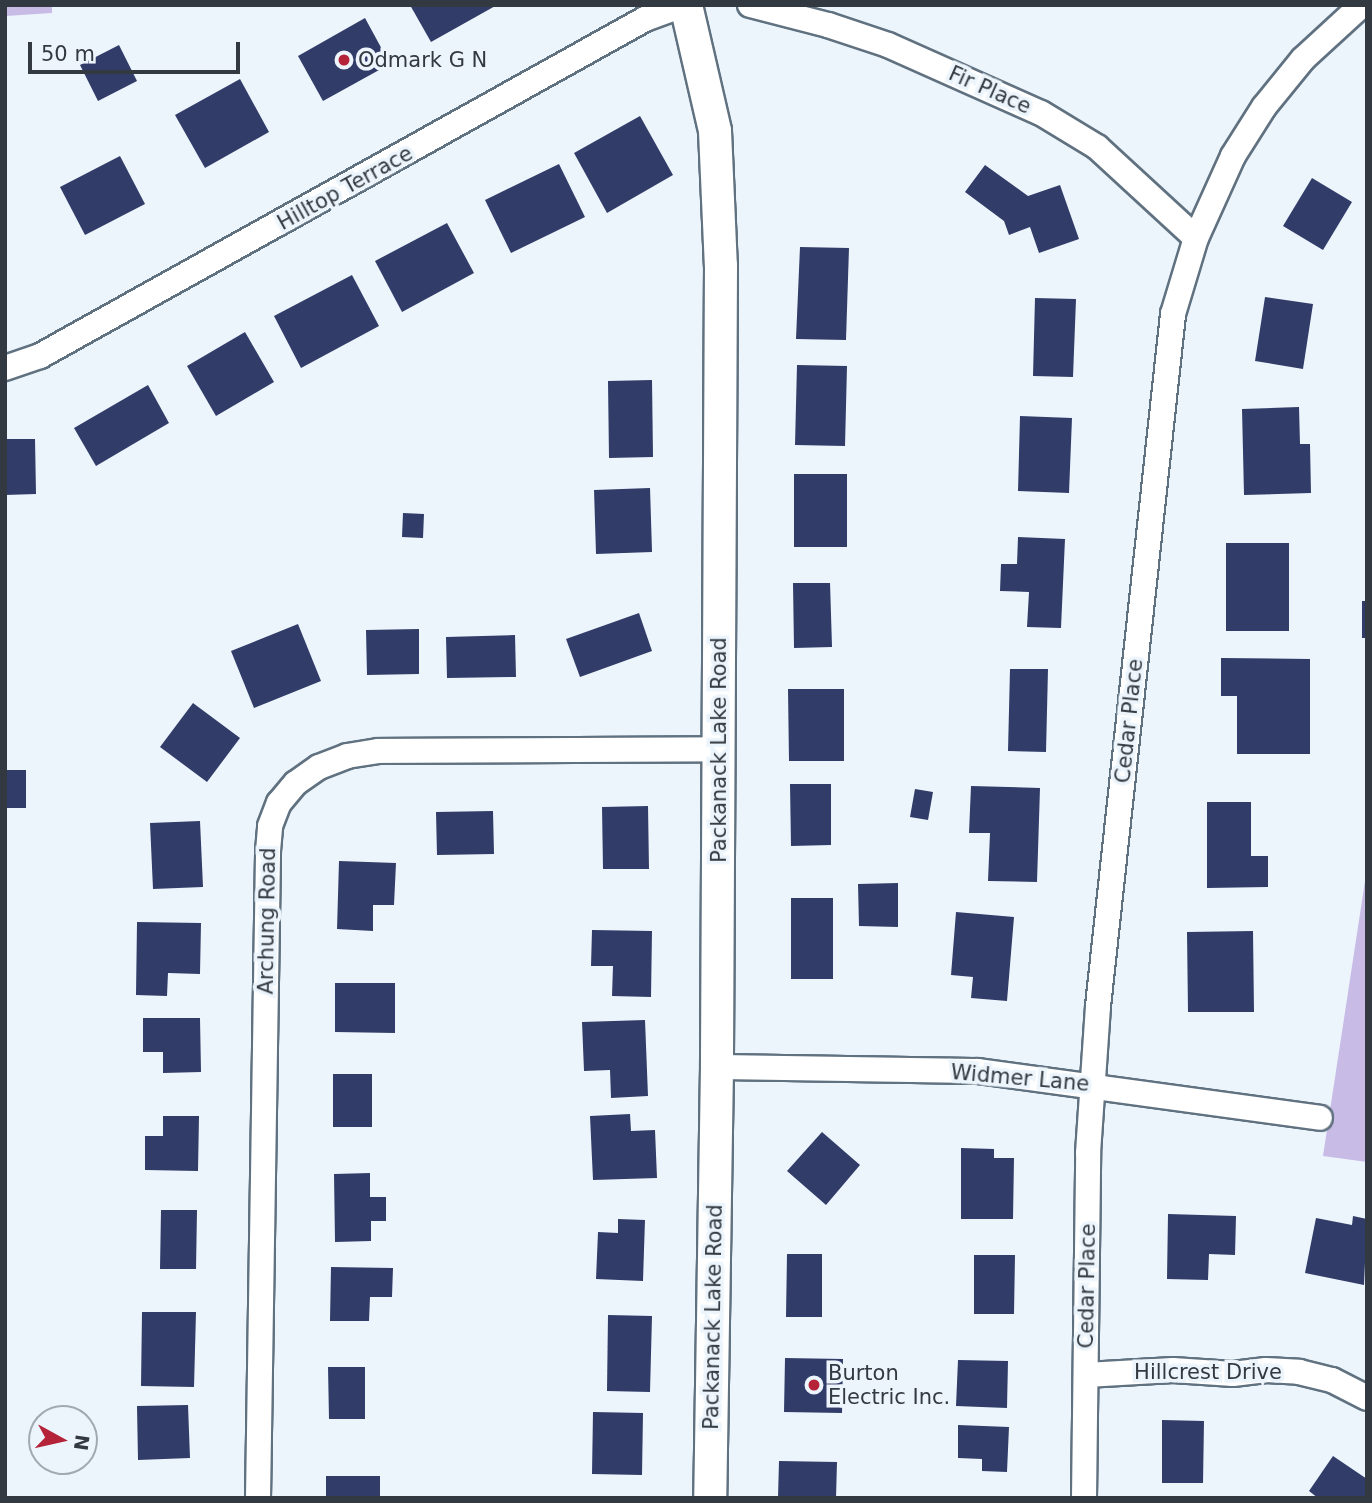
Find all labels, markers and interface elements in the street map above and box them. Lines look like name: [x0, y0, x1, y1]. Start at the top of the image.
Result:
scale bar: [32, 28, 243, 72]
text: 50 m: [41, 42, 95, 66]
place label: Odmark G N: [358, 47, 487, 73]
marker: Odmark G N: [336, 52, 352, 68]
street label: Fir Place: [945, 61, 1035, 119]
street label: Hilltop Terrace: [273, 140, 417, 236]
street label: Packanack Lake Road: [706, 637, 732, 863]
street label: Cedar Place: [1110, 658, 1148, 784]
street label: Archung Road: [253, 847, 281, 995]
street label: Widmer Lane: [950, 1059, 1090, 1097]
street label: Packanack Lake Road: [698, 1204, 728, 1430]
street label: Cedar Place: [1073, 1223, 1101, 1349]
street label: Hillcrest Drive: [1134, 1359, 1282, 1385]
place label: Burton Electric Inc.: [828, 1360, 950, 1410]
marker: Burton Electric Inc.: [806, 1377, 822, 1393]
north arrow: [28, 1405, 98, 1475]
text: N: [70, 1433, 94, 1452]

